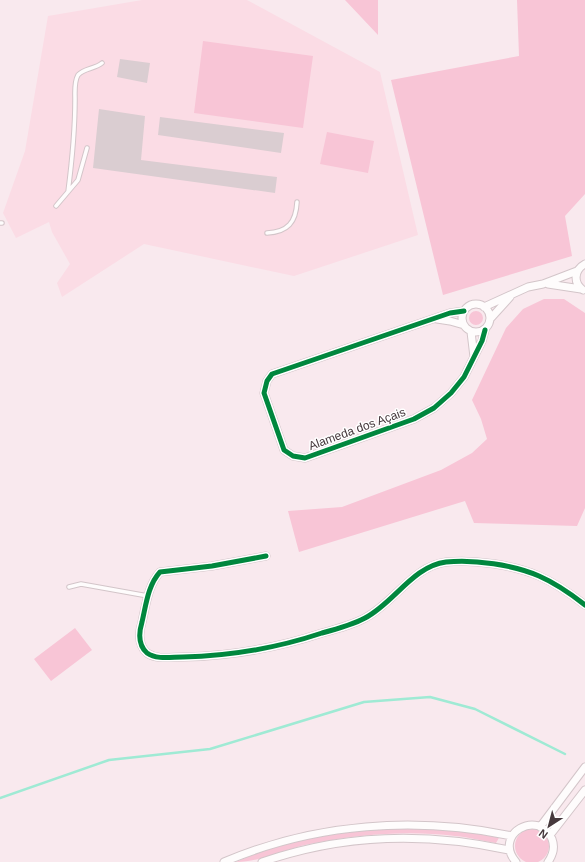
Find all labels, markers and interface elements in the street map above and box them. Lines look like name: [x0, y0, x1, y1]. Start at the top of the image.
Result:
street label: Alameda dos Açais: [307, 405, 407, 453]
north arrow: [529, 806, 569, 846]
text: N: [536, 827, 550, 841]

